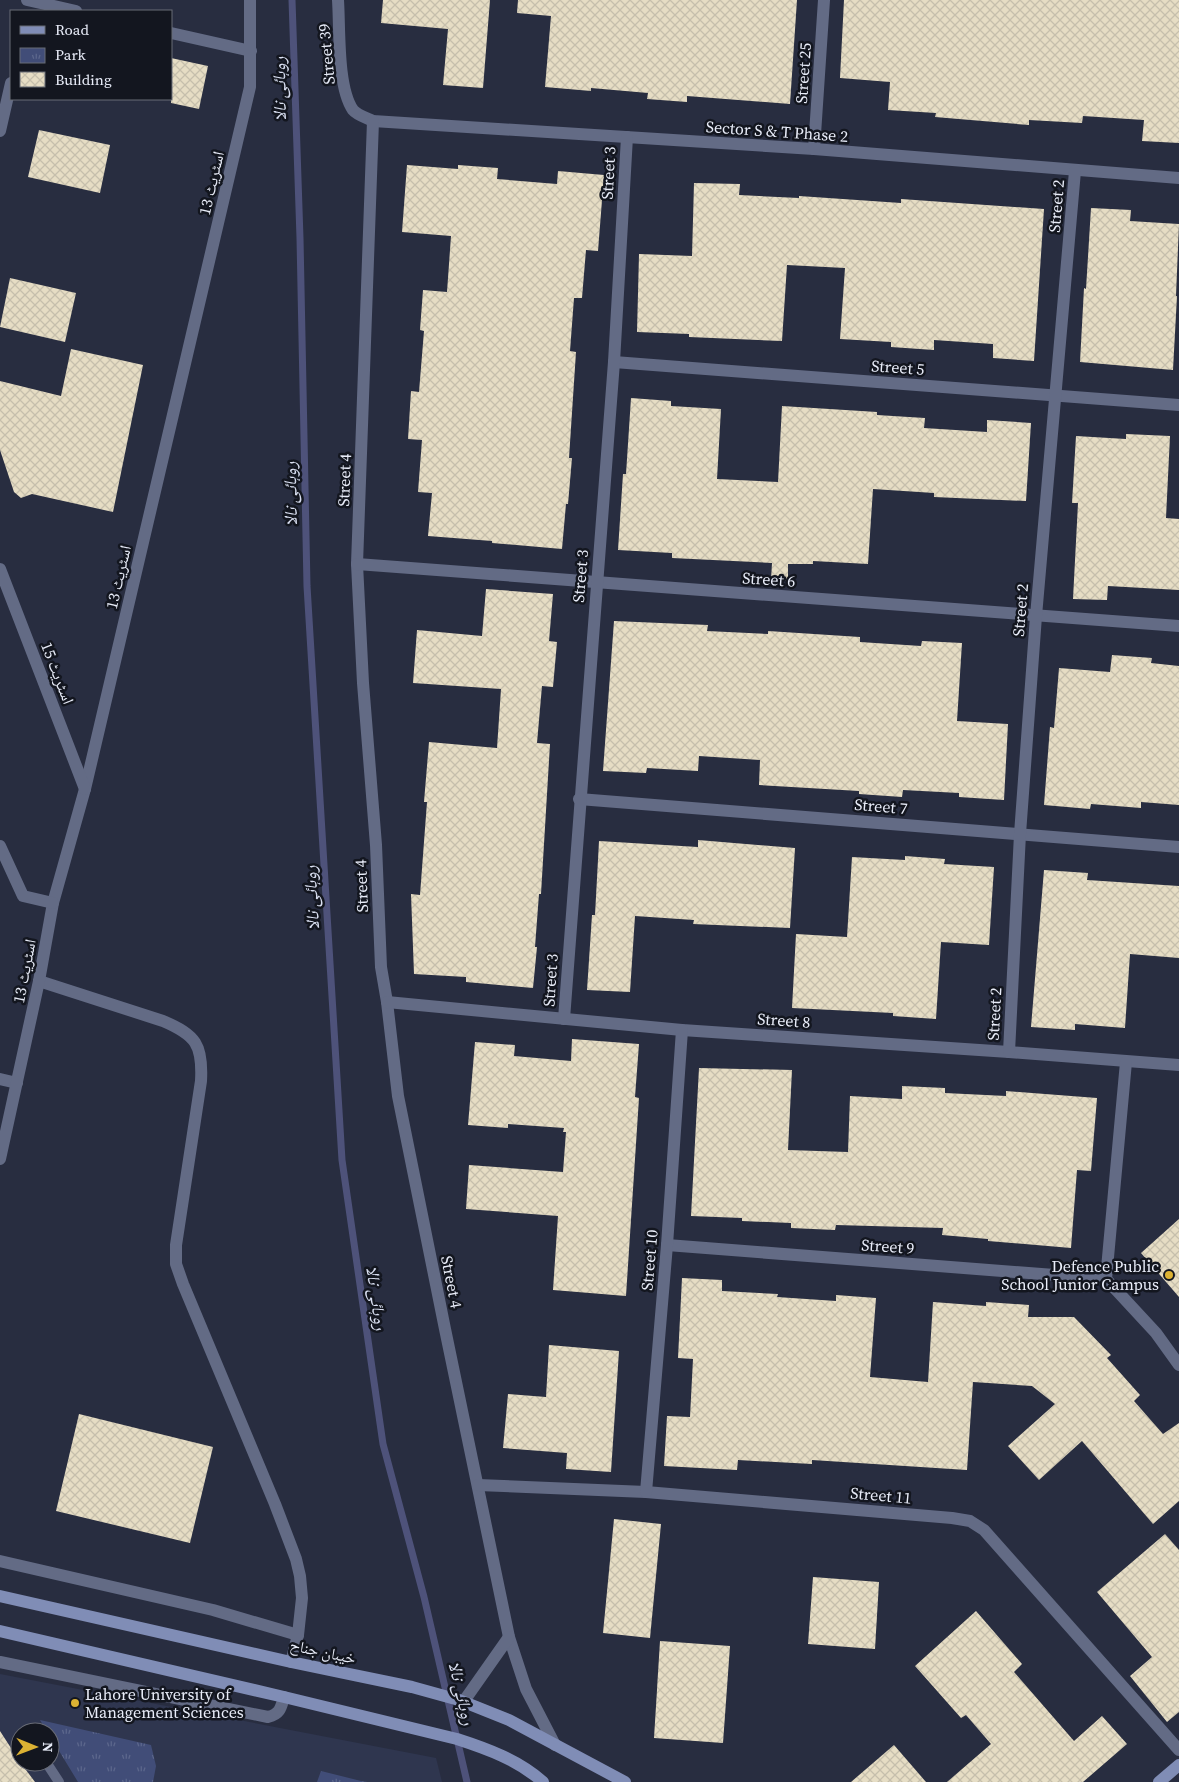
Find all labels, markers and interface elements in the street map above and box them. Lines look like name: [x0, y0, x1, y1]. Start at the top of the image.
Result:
legend: [10, 10, 172, 100]
text: Road: [55, 19, 89, 40]
street label: Street 39: [312, 23, 340, 85]
street label: Street 25: [790, 42, 816, 104]
text: Park: [55, 44, 87, 65]
water label: روہائی نالا: [266, 56, 292, 122]
text: Building: [55, 69, 112, 90]
street label: Sector S & T Phase 2: [705, 115, 849, 147]
street label: Street 3: [596, 146, 620, 200]
street label: اسٹریٹ 13: [193, 149, 229, 217]
street label: Street 2: [1043, 179, 1069, 233]
street label: Street 5: [871, 354, 925, 380]
street label: Street 4: [332, 453, 356, 507]
water label: روہائی نالا: [277, 461, 303, 527]
street label: اسٹریٹ 13: [100, 543, 136, 611]
street label: Street 3: [567, 549, 593, 603]
street label: Street 6: [742, 566, 796, 592]
street label: Street 2: [1007, 583, 1033, 637]
street label: اسٹریٹ 15: [36, 639, 80, 707]
street label: Street 7: [854, 793, 908, 819]
street label: Street 4: [349, 859, 373, 913]
water label: روہائی نالا: [297, 865, 325, 931]
street label: اسٹریٹ 13: [7, 937, 41, 1005]
street label: Street 3: [537, 953, 563, 1007]
street label: Street 2: [982, 987, 1006, 1041]
street label: Street 8: [757, 1007, 811, 1033]
street label: Street 10: [635, 1229, 663, 1291]
street label: Street 9: [861, 1233, 915, 1259]
street label: Street 4: [436, 1254, 468, 1310]
place label: Defence Public School Junior Campus: [1001, 1255, 1159, 1295]
water label: روہائی نالا: [360, 1264, 394, 1332]
marker: Defence Public School Junior Campus: [1163, 1269, 1175, 1281]
street label: Street 11: [850, 1481, 912, 1509]
street label: خیبان جناح: [288, 1633, 358, 1669]
water label: روہائی نالا: [442, 1658, 482, 1728]
place label: Lahore University of Management Sciences: [85, 1683, 244, 1723]
marker: Lahore University of Management Sciences: [69, 1697, 81, 1709]
north arrow: [10, 1722, 60, 1772]
text: N: [38, 1742, 58, 1753]

